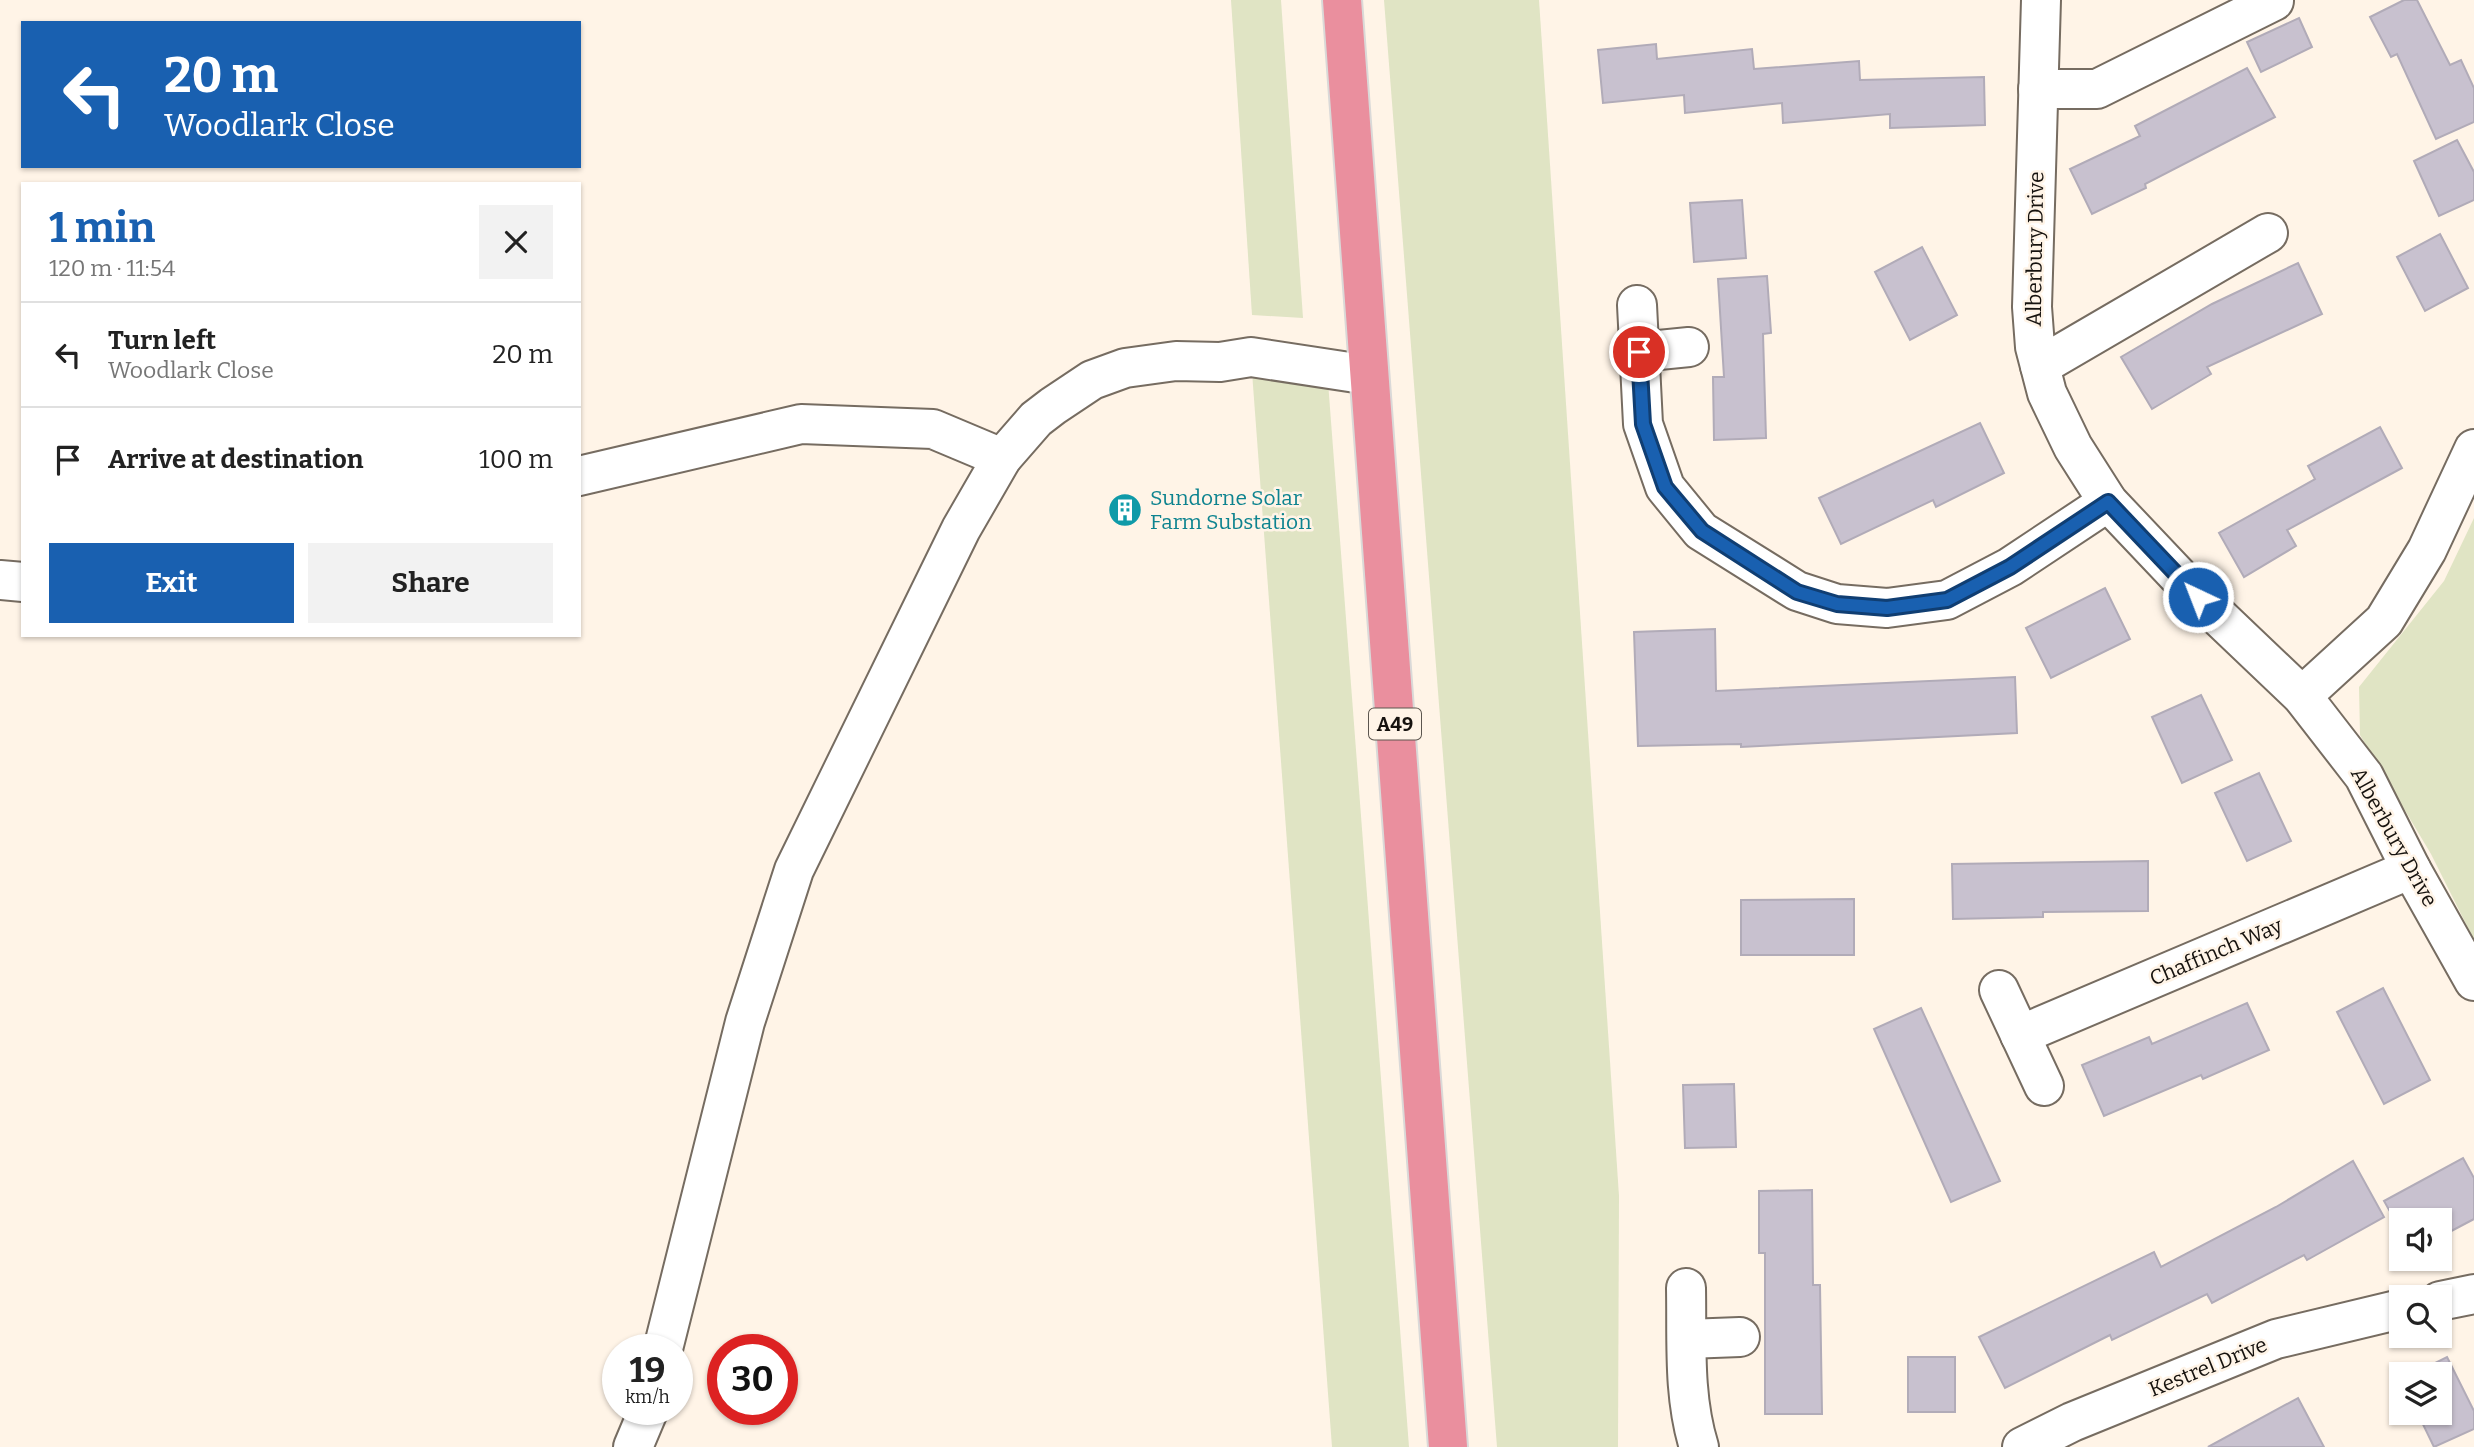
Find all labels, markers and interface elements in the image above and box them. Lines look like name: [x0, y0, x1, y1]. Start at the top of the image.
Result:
text: 20 m: [164, 46, 278, 105]
icon: left: [49, 49, 140, 140]
text: Woodlark Close: [164, 106, 395, 144]
street label: Alberbury Drive: [2021, 171, 2049, 327]
text: 1 min: [49, 203, 155, 253]
button: close: [479, 205, 553, 279]
text: 120 m · 11:54: [49, 254, 175, 282]
pin: [1609, 322, 1669, 382]
text: Turn left: [108, 325, 216, 356]
icon: arrive: [1620, 333, 1658, 371]
icon: left: [49, 336, 87, 374]
text: 20 m: [492, 339, 553, 370]
text: Woodlark Close: [108, 356, 274, 384]
icon: arrive: [49, 441, 87, 479]
text: Arrive at destination: [108, 444, 363, 475]
text: 100 m: [479, 444, 553, 475]
place label: Sundorne Solar Farm Substation: [1150, 485, 1311, 535]
building icon: Sundorne Solar Farm Substation: [1106, 491, 1144, 529]
button: Exit: [49, 543, 294, 623]
button: Share: [308, 543, 553, 623]
position arrow: [2161, 560, 2235, 634]
road number: A49: [1369, 708, 1421, 740]
street label: Alberbury Drive: [2345, 763, 2443, 911]
street label: Chaffinch Way: [2146, 912, 2287, 992]
map controls: [2389, 1208, 2452, 1425]
button: sound: [2389, 1208, 2452, 1271]
button: search: [2389, 1285, 2452, 1348]
street label: Kestrel Drive: [2145, 1331, 2271, 1403]
speed limit sign: 30: [707, 1334, 798, 1425]
text: 19: [630, 1349, 665, 1391]
button: layers: [2389, 1362, 2452, 1425]
text: km/h: [625, 1386, 670, 1408]

